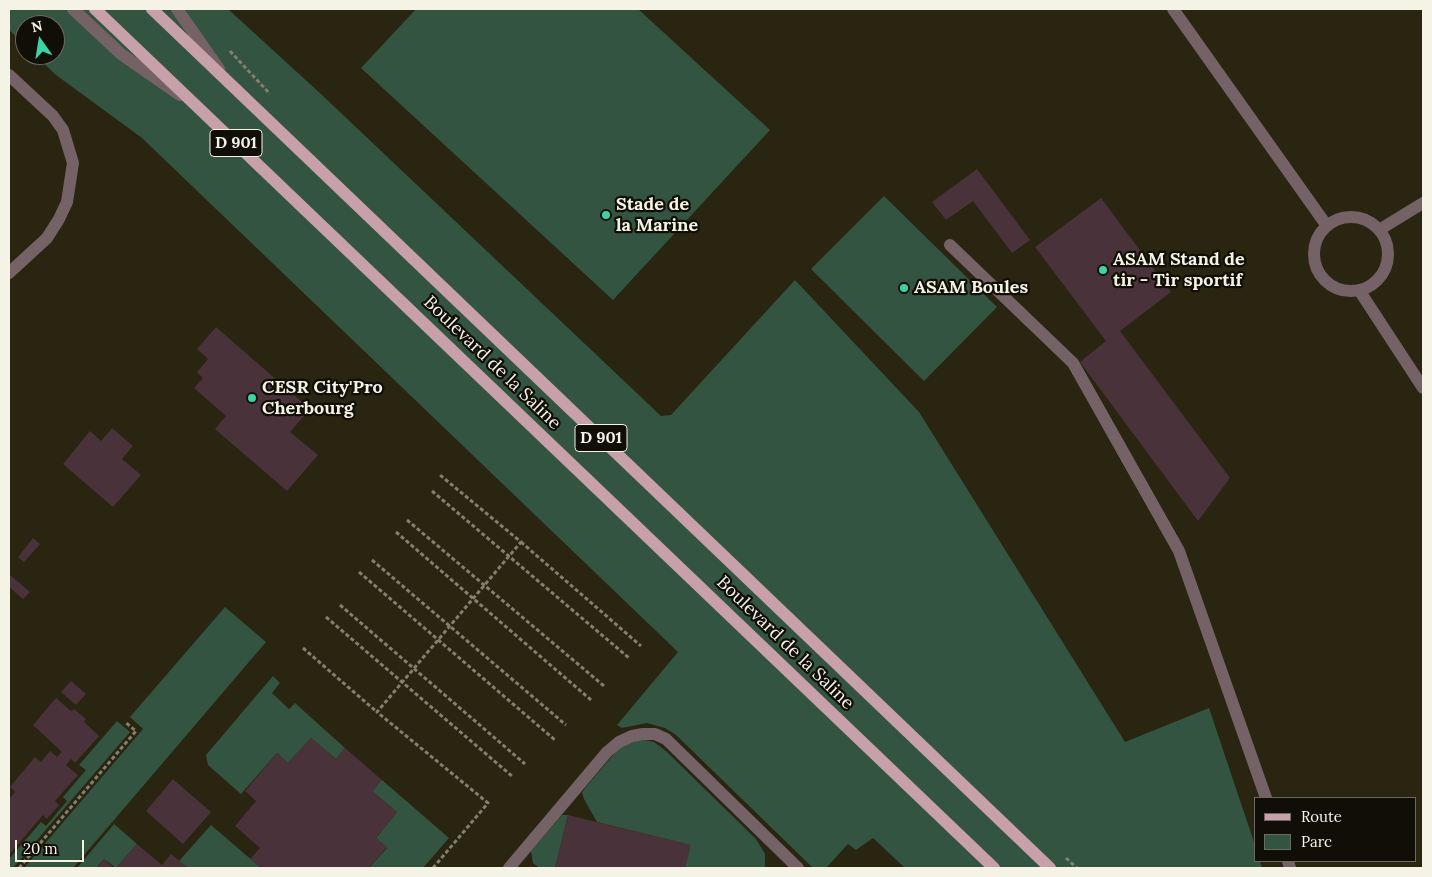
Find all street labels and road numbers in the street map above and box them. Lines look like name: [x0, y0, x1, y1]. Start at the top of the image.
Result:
road number: D 901: [210, 130, 262, 156]
street label: Boulevard de la Saline: [419, 292, 565, 434]
road number: D 901: [575, 424, 627, 452]
street label: Boulevard de la Saline: [712, 572, 858, 714]

